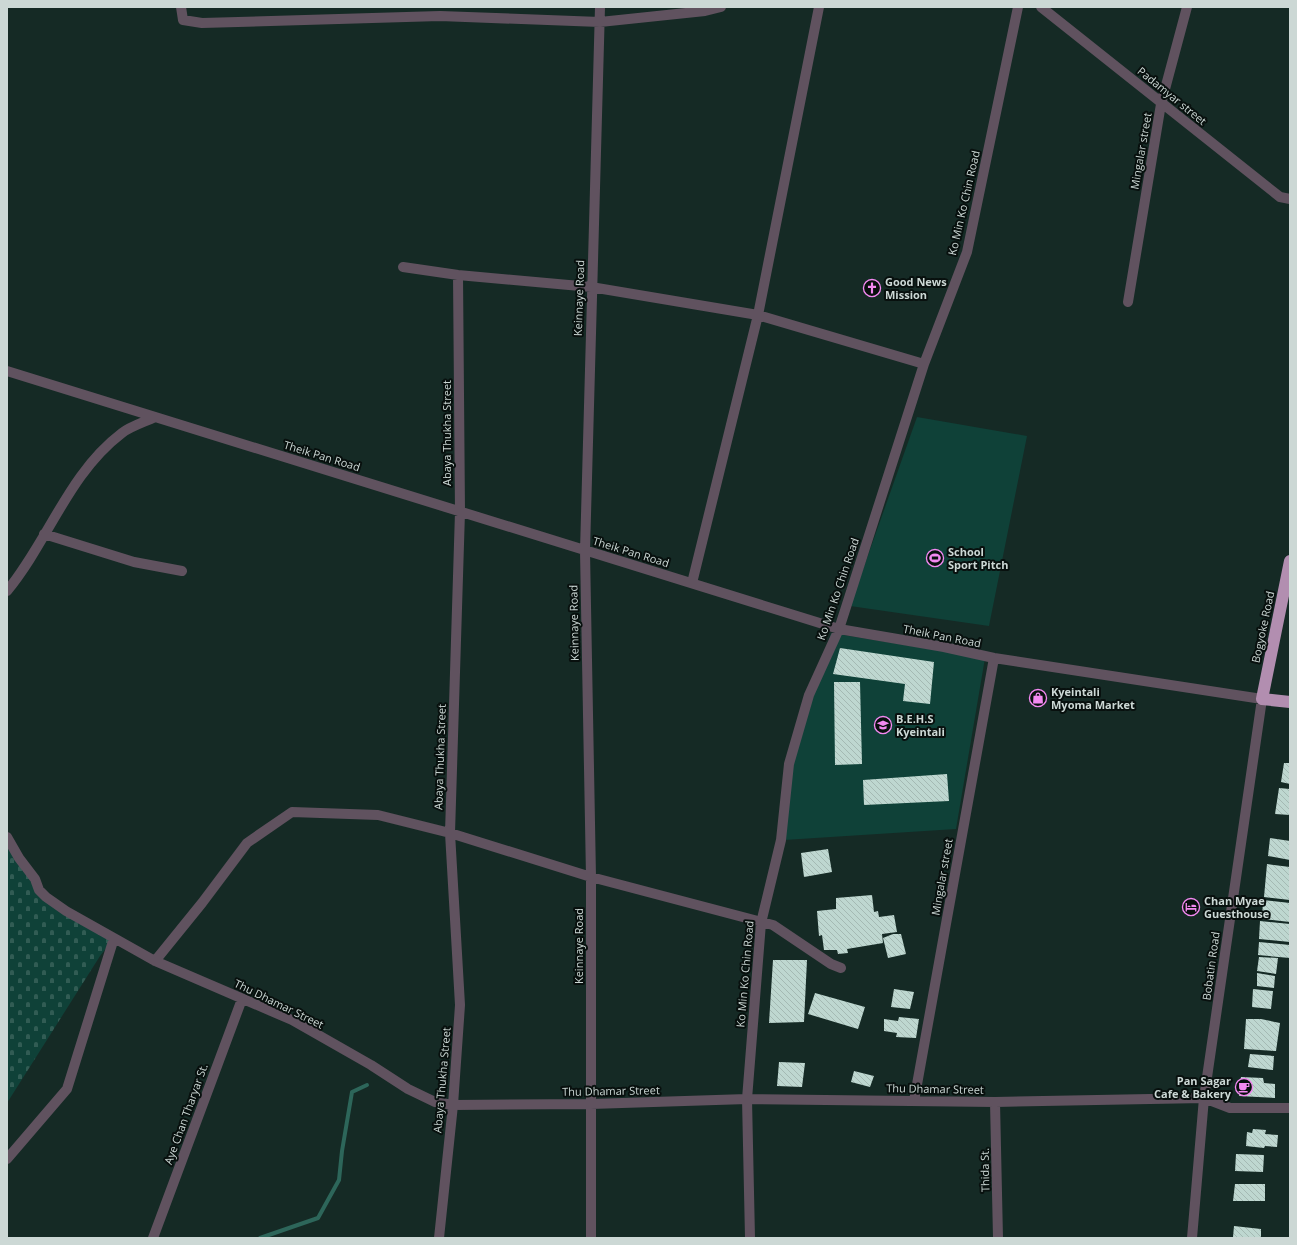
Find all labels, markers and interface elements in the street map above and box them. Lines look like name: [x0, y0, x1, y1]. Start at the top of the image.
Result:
street label: Padamyar street: [1135, 63, 1210, 128]
street label: Mingalar street: [1126, 111, 1155, 190]
street label: Ko Min Ko Chin Road: [944, 149, 983, 257]
street label: Keinnaye Road: [570, 260, 587, 336]
place label: Good News Mission: [885, 274, 947, 302]
church icon: Good News Mission: [862, 278, 882, 298]
street label: Abaya Thukha Street: [439, 380, 454, 486]
street label: Theik Pan Road: [282, 437, 362, 474]
street label: Theik Pan Road: [591, 533, 671, 570]
street label: Ko Min Ko Chin Road: [813, 536, 862, 642]
place label: School Sport Pitch: [948, 544, 1008, 572]
sports icon: School Sport Pitch: [925, 548, 945, 568]
street label: Keinnaye Road: [565, 585, 582, 661]
street label: Bogyoke Road: [1248, 590, 1277, 664]
street label: Theik Pan Road: [902, 621, 982, 650]
place label: Kyeintali Myoma Market: [1051, 684, 1135, 712]
shop icon: Kyeintali Myoma Market: [1028, 688, 1048, 708]
street label: Abaya Thukha Street: [430, 704, 449, 810]
place label: B.E.H.S Kyeintali: [896, 711, 945, 739]
school or university icon: B.E.H.S Kyeintali: [873, 715, 893, 735]
street label: Mingalar street: [927, 837, 956, 916]
place label: Chan Myae Guesthouse: [1204, 893, 1270, 921]
hotel icon: Chan Myae Guesthouse: [1181, 897, 1201, 917]
street label: Keinnaye Road: [571, 908, 586, 984]
street label: Ko Min Ko Chin Road: [732, 920, 757, 1028]
street label: Bobatin Road: [1198, 931, 1223, 1001]
street label: Thu Dhamar Street: [232, 975, 326, 1032]
street label: Abaya Thukha Street: [429, 1026, 454, 1133]
street label: Aye Chan Tharyar St.: [160, 1061, 211, 1166]
place label: Pan Sagar Cafe & Bakery: [1154, 1073, 1232, 1101]
cafe icon: Pan Sagar Cafe & Bakery: [1234, 1077, 1254, 1097]
street label: Thu Dhamar Street: [886, 1080, 984, 1097]
street label: Thu Dhamar Street: [562, 1082, 660, 1099]
street label: Thida St.: [977, 1148, 992, 1192]

